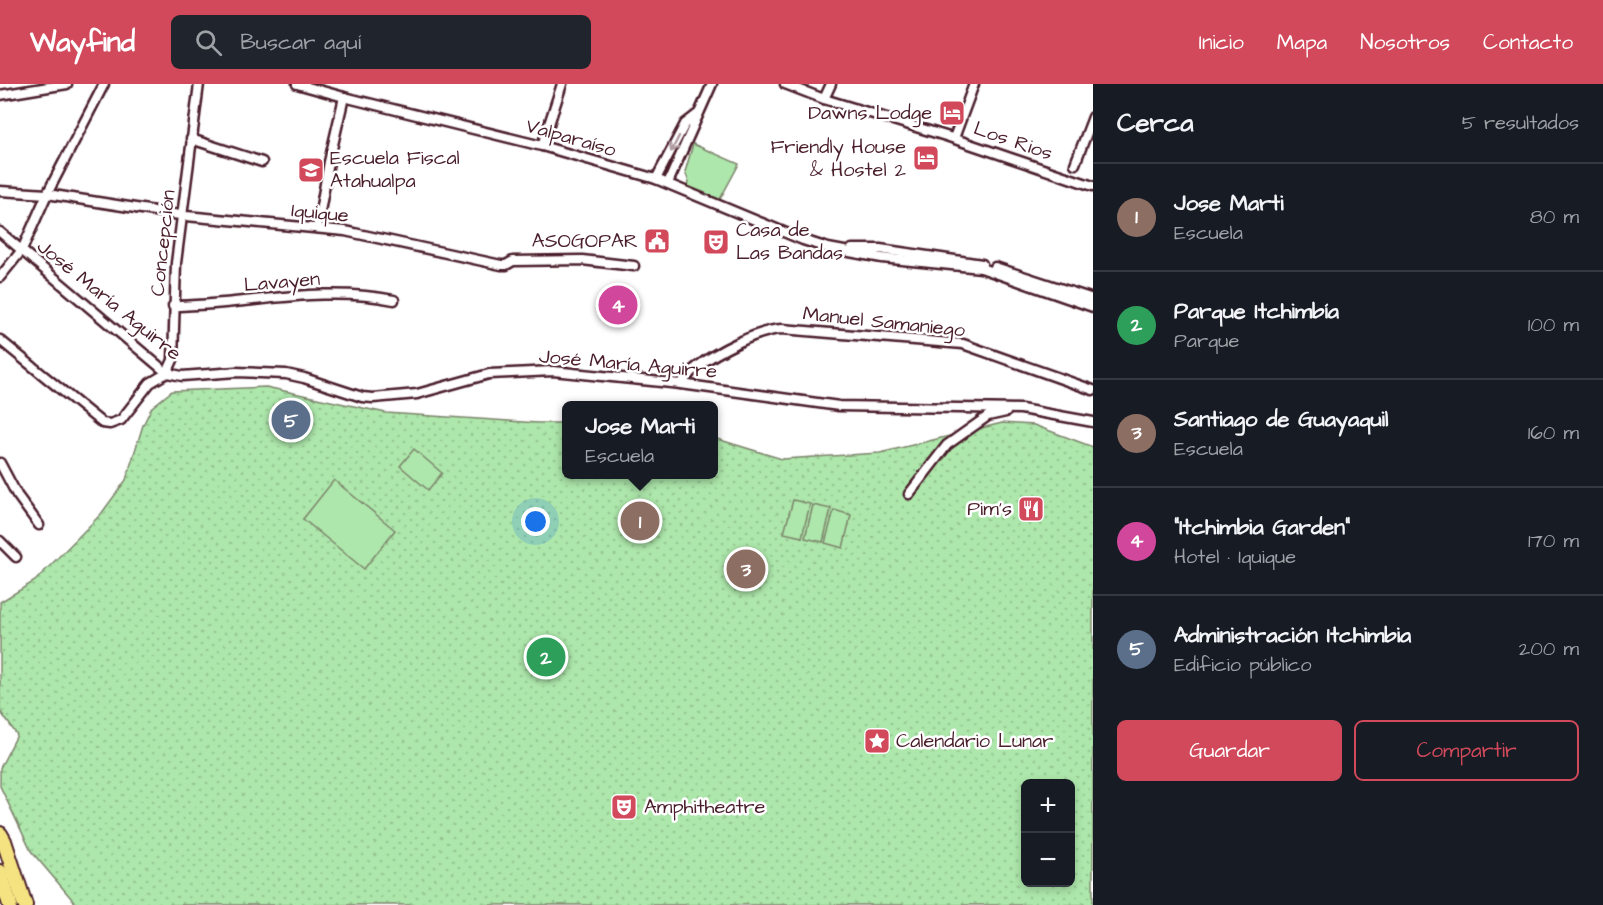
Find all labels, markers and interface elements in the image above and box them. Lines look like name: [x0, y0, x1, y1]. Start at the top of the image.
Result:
search box: [171, 15, 591, 69]
text: Wayfind: [30, 23, 135, 62]
icon: search: [192, 26, 225, 59]
text: Buscar aquí: [240, 27, 361, 58]
text: Inicio: [1199, 28, 1244, 57]
text: Mapa: [1277, 28, 1327, 57]
text: Nosotros: [1360, 28, 1450, 57]
text: Contacto: [1483, 28, 1573, 57]
hotel icon: Dawns Lodge: [937, 98, 967, 128]
place label: Dawns Lodge: [808, 99, 932, 128]
text: Cerca: [1117, 105, 1194, 141]
text: 5 resultados: [1462, 109, 1579, 137]
street label: Valparaíso: [523, 112, 619, 164]
street label: Los Rios: [970, 114, 1056, 168]
place label: Friendly House & Hostel 2: [771, 133, 907, 184]
one-way arrow: [668, 135, 680, 153]
hotel icon: Friendly House & Hostel 2: [911, 143, 941, 173]
place label: Escuela Fiscal Atahualpa: [330, 144, 460, 195]
school or university icon: Escuela Fiscal Atahualpa: [296, 155, 326, 185]
street label: Concepción: [143, 188, 183, 298]
text: Jose Marti: [1174, 188, 1284, 219]
street label: Iquique: [290, 196, 350, 230]
text: 1: [1135, 203, 1138, 231]
text: 80 m: [1530, 203, 1579, 231]
place label: Casa de Las Bandas: [736, 216, 843, 267]
text: Escuela: [1174, 219, 1243, 247]
public building icon: ASOGOPAR: [642, 226, 672, 256]
place label: ASOGOPAR: [532, 227, 638, 255]
theatre icon: Casa de Las Bandas: [701, 227, 731, 257]
street label: José María Aguirre: [30, 233, 187, 368]
street label: Lavayen: [243, 265, 321, 300]
pin: 4: [598, 282, 638, 328]
text: Parque Itchimbía: [1174, 296, 1339, 327]
street label: Manuel Samaniego: [801, 300, 967, 345]
text: 2: [1131, 311, 1142, 339]
text: 100 m: [1528, 311, 1579, 339]
text: Parque: [1174, 327, 1239, 355]
street label: José María Aguirre: [538, 342, 718, 387]
pin: 5: [272, 398, 310, 442]
popup: [562, 401, 718, 479]
text: Santiago de Guayaquil: [1174, 404, 1388, 435]
text: Jose Marti: [585, 411, 695, 442]
text: 3: [1131, 419, 1142, 447]
text: 160 m: [1528, 419, 1579, 447]
text: Escuela: [1174, 435, 1243, 463]
text: Escuela: [585, 442, 654, 470]
restaurant icon: Pim's: [1016, 494, 1046, 524]
place label: Pim's: [967, 495, 1012, 523]
pin: 1: [620, 498, 660, 544]
your location: [521, 507, 550, 536]
text: "Itchimbia Garden": [1174, 512, 1350, 543]
text: 4: [1130, 527, 1143, 555]
text: 170 m: [1528, 527, 1579, 555]
text: Hotel · Iquique: [1174, 543, 1296, 571]
pin: 3: [726, 546, 766, 592]
text: Administración Itchimbia: [1174, 620, 1411, 651]
pin: 2: [526, 634, 566, 680]
text: 5: [1129, 635, 1144, 663]
text: 200 m: [1519, 635, 1579, 663]
text: Edificio público: [1174, 651, 1312, 679]
button: Guardar: [1117, 720, 1342, 781]
button: Compartir: [1354, 720, 1579, 781]
place icon: Calendario Lunar: [862, 726, 892, 756]
place label: Calendario Lunar: [896, 727, 1053, 755]
map controls: [1021, 779, 1075, 887]
button: +: [1021, 779, 1075, 833]
theatre icon: Amphitheatre: [609, 792, 639, 822]
place label: Amphitheatre: [644, 793, 766, 821]
button: −: [1021, 833, 1075, 887]

